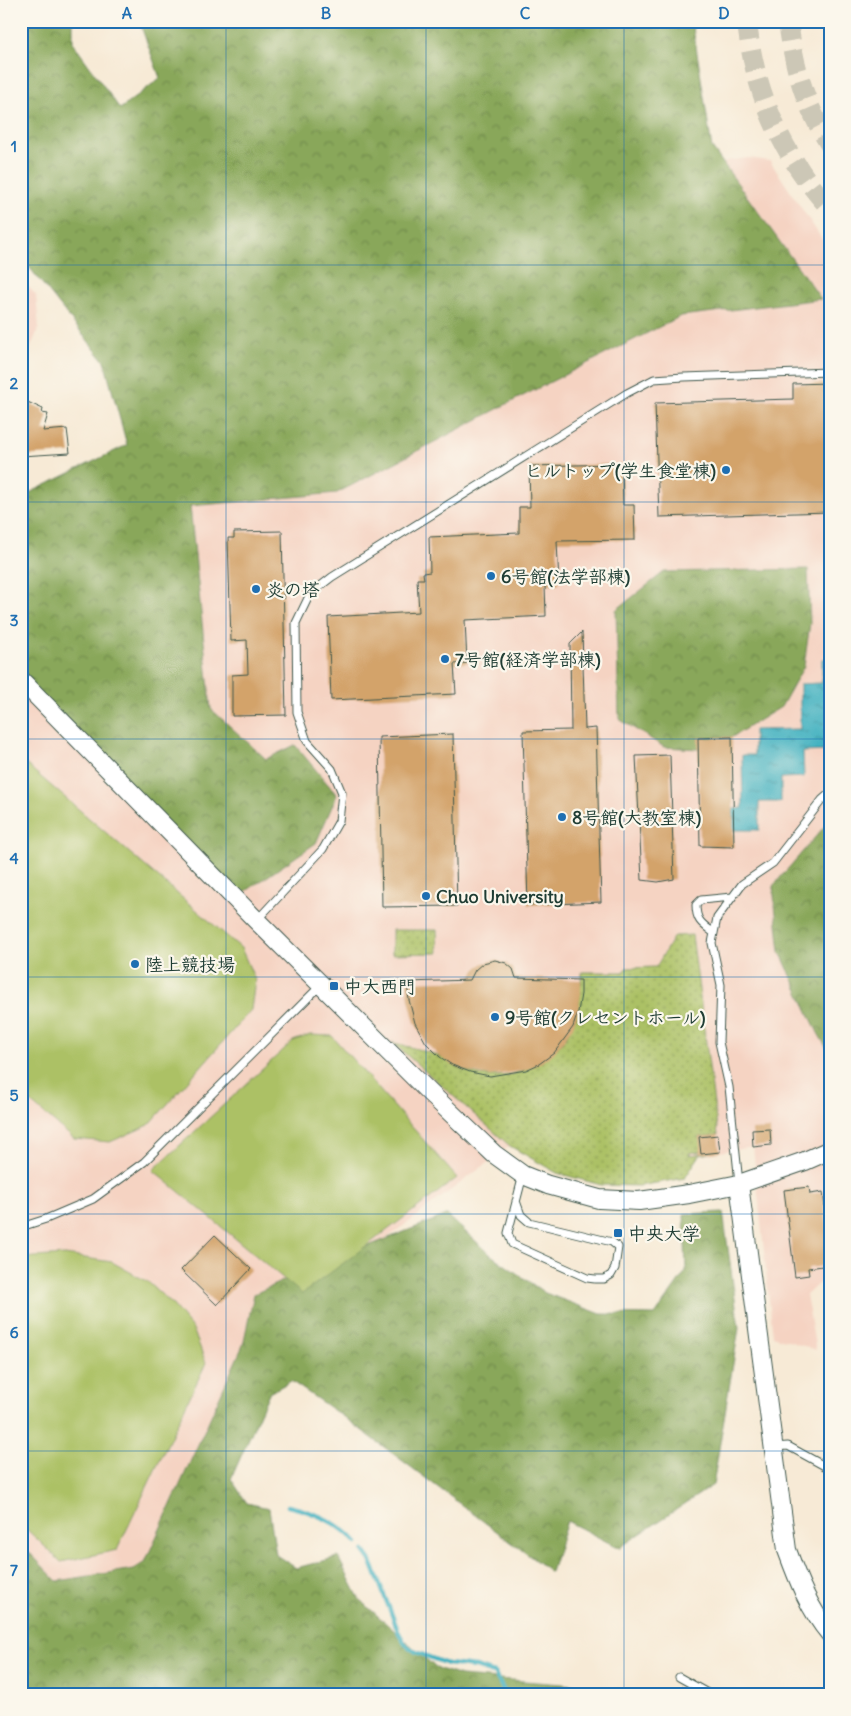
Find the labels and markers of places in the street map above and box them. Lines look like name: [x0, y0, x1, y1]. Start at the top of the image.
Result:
place label: ヒルトップ(学生食堂棟): [525, 459, 716, 482]
marker: ヒルトップ(学生食堂棟): [720, 464, 732, 476]
place label: 6号館(法学部棟): [501, 565, 630, 588]
marker: 6号館(法学部棟): [485, 570, 497, 582]
place label: 炎の塔: [266, 578, 320, 601]
marker: 炎の塔: [250, 583, 262, 595]
place label: 7号館(経済学部棟): [455, 648, 601, 671]
marker: 7号館(経済学部棟): [439, 653, 451, 665]
place label: 8号館(大教室棟): [572, 806, 701, 829]
marker: 8号館(大教室棟): [556, 811, 568, 823]
place label: Chuo University: [436, 885, 564, 908]
marker: Chuo University: [420, 890, 432, 902]
place label: 陸上競技場: [145, 953, 235, 976]
marker: 陸上競技場: [129, 958, 141, 970]
place label: 中大西門: [344, 975, 416, 998]
marker: 中大西門: [328, 980, 340, 992]
place label: 9号館(クレセントホール): [505, 1006, 706, 1029]
marker: 9号館(クレセントホール): [489, 1011, 501, 1023]
place label: 中央大学: [628, 1222, 700, 1245]
marker: 中央大学: [612, 1227, 624, 1239]

